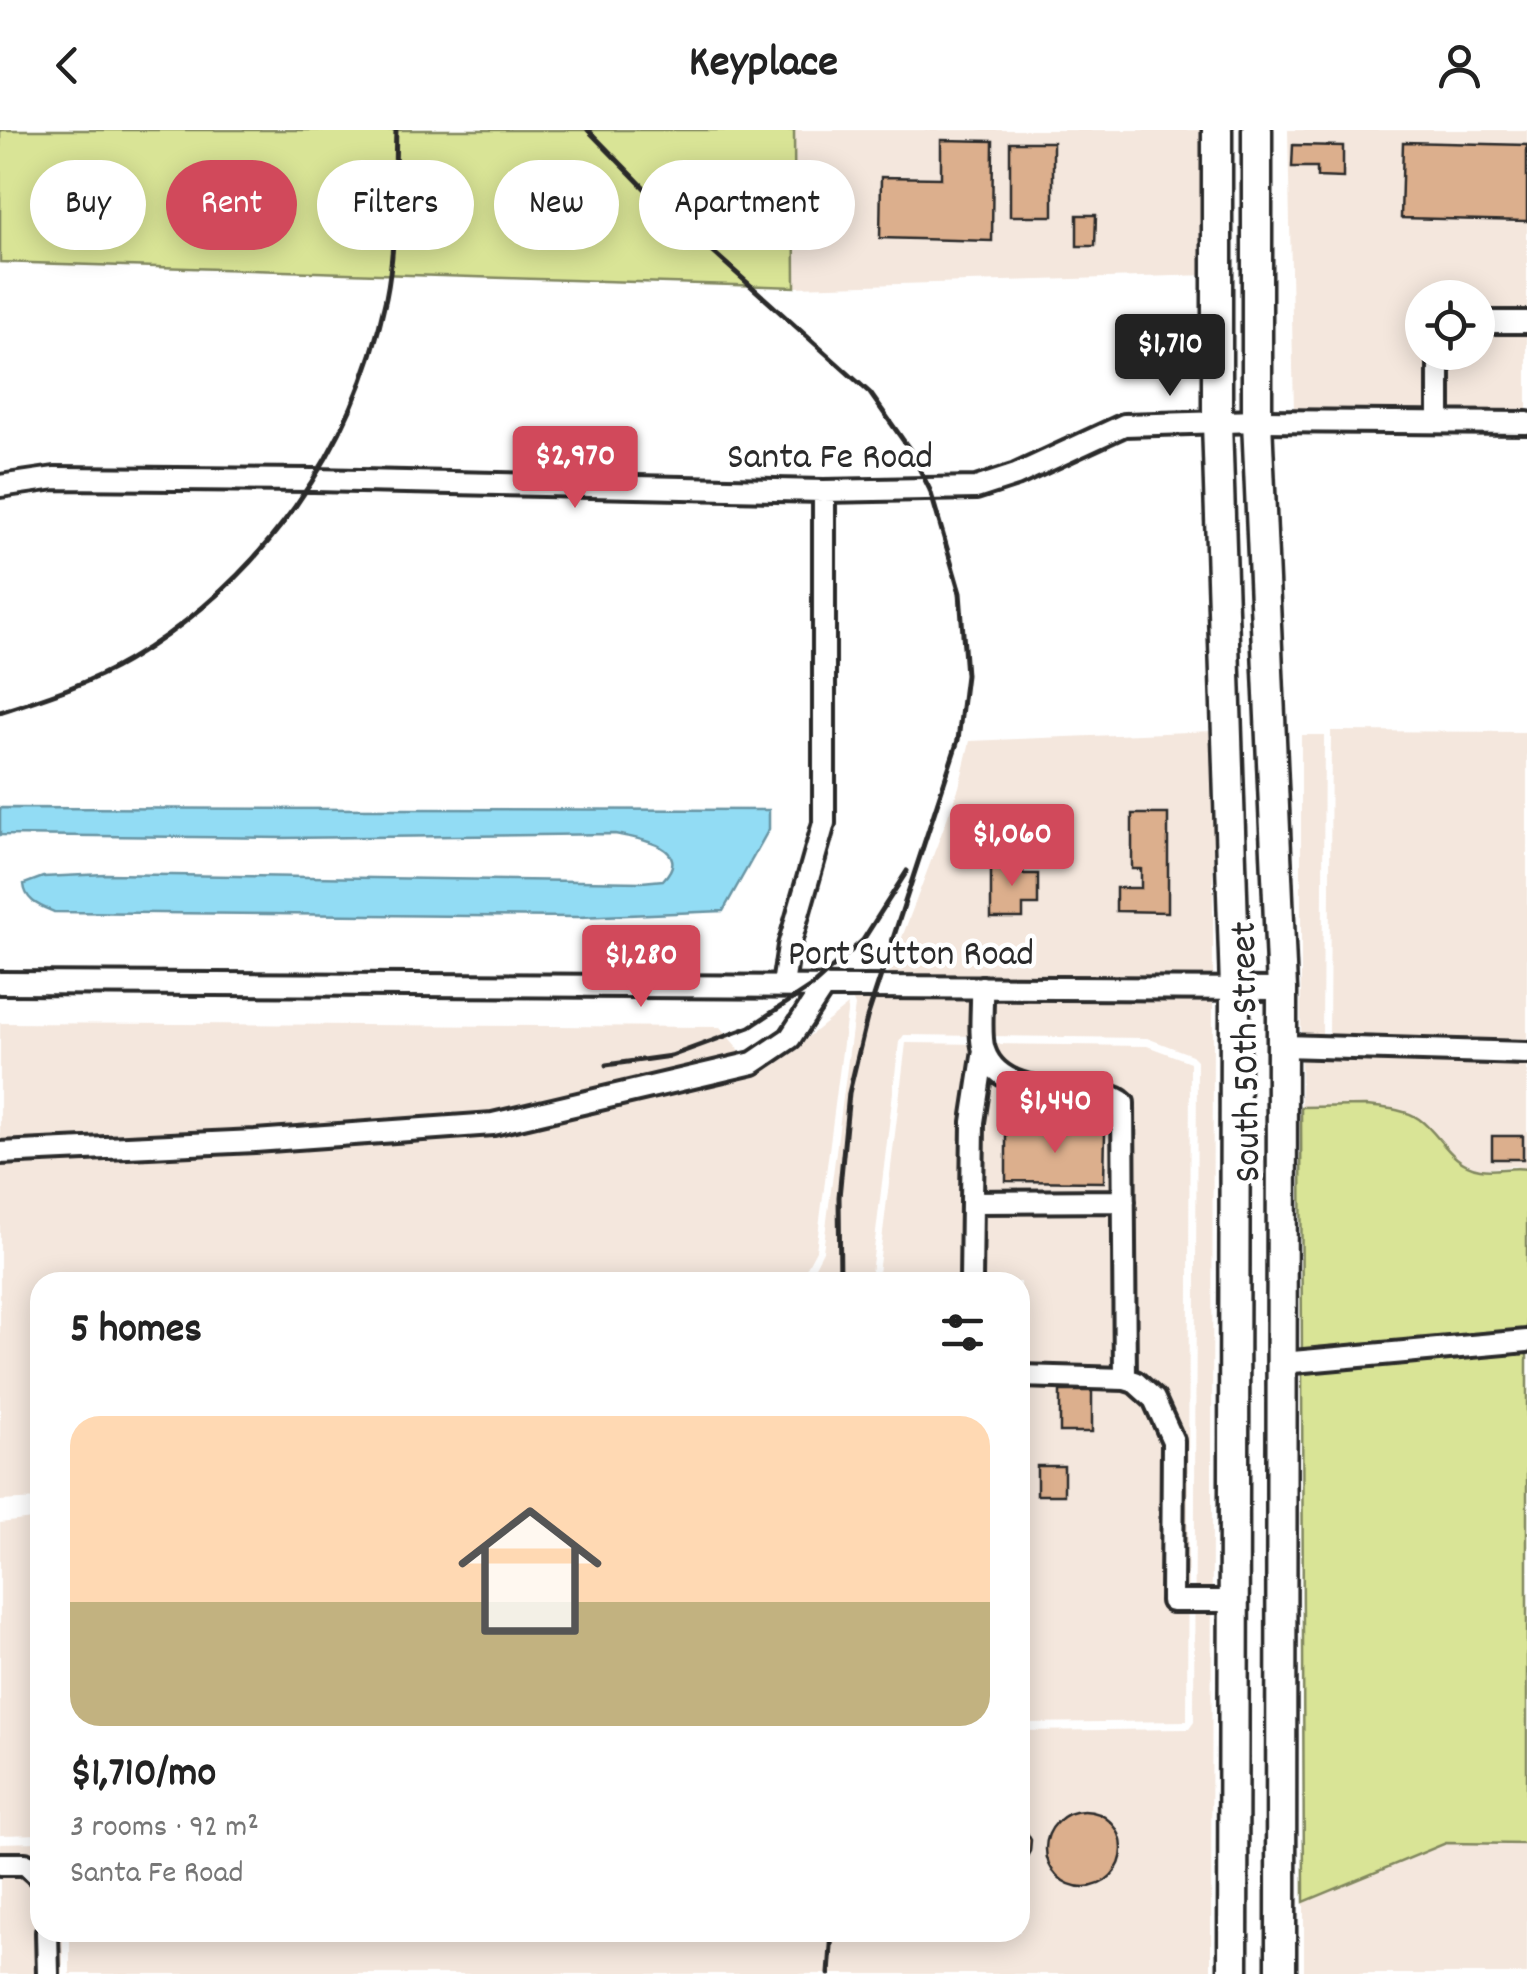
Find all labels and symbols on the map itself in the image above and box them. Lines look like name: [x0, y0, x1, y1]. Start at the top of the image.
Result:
pin: $1,710: [1089, 314, 1251, 399]
pin: $2,970: [494, 426, 656, 511]
street label: Santa Fe Road: [727, 432, 933, 487]
pin: $1,060: [931, 804, 1093, 889]
street label: South 50th Street: [1219, 921, 1278, 1183]
pin: $1,280: [560, 925, 722, 1010]
street label: Port Sutton Road: [788, 929, 1034, 984]
pin: $1,440: [974, 1071, 1136, 1156]

